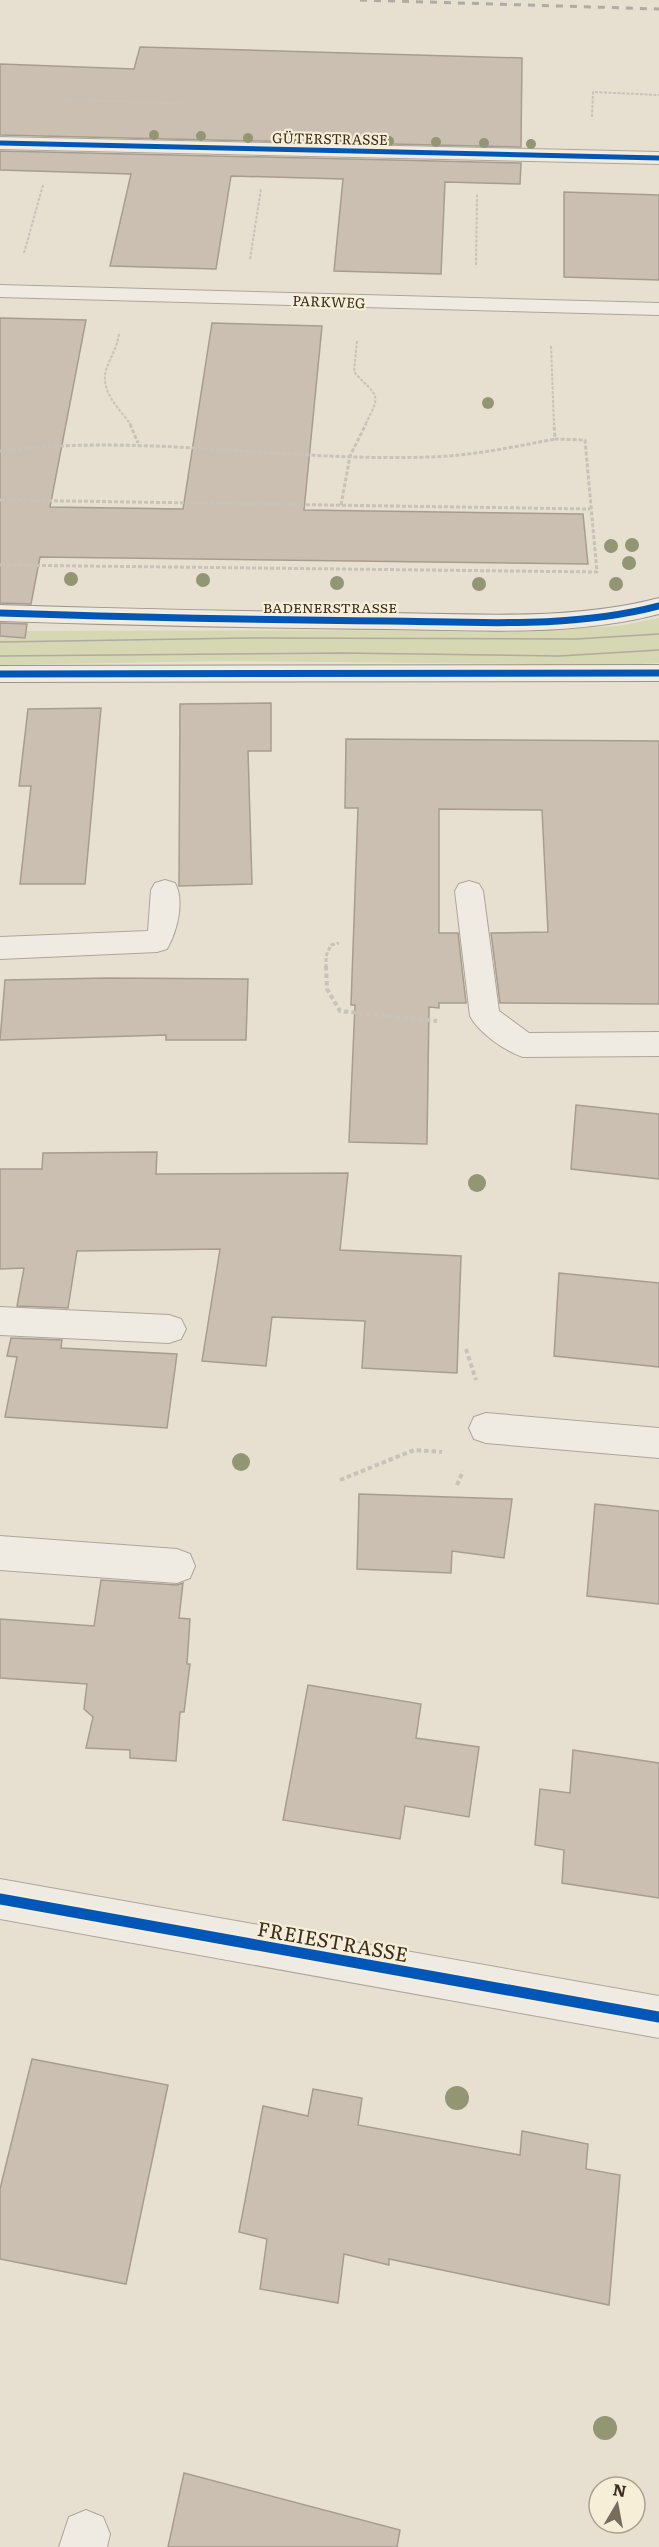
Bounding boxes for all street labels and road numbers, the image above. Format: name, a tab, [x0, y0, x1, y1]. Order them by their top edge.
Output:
street label: GÜTERSTRASSE	[272, 127, 388, 149]
street label: PARKWEG	[292, 290, 366, 312]
street label: BADENERSTRASSE	[263, 597, 397, 617]
street label: FREIESTRASSE	[255, 1912, 411, 1968]

